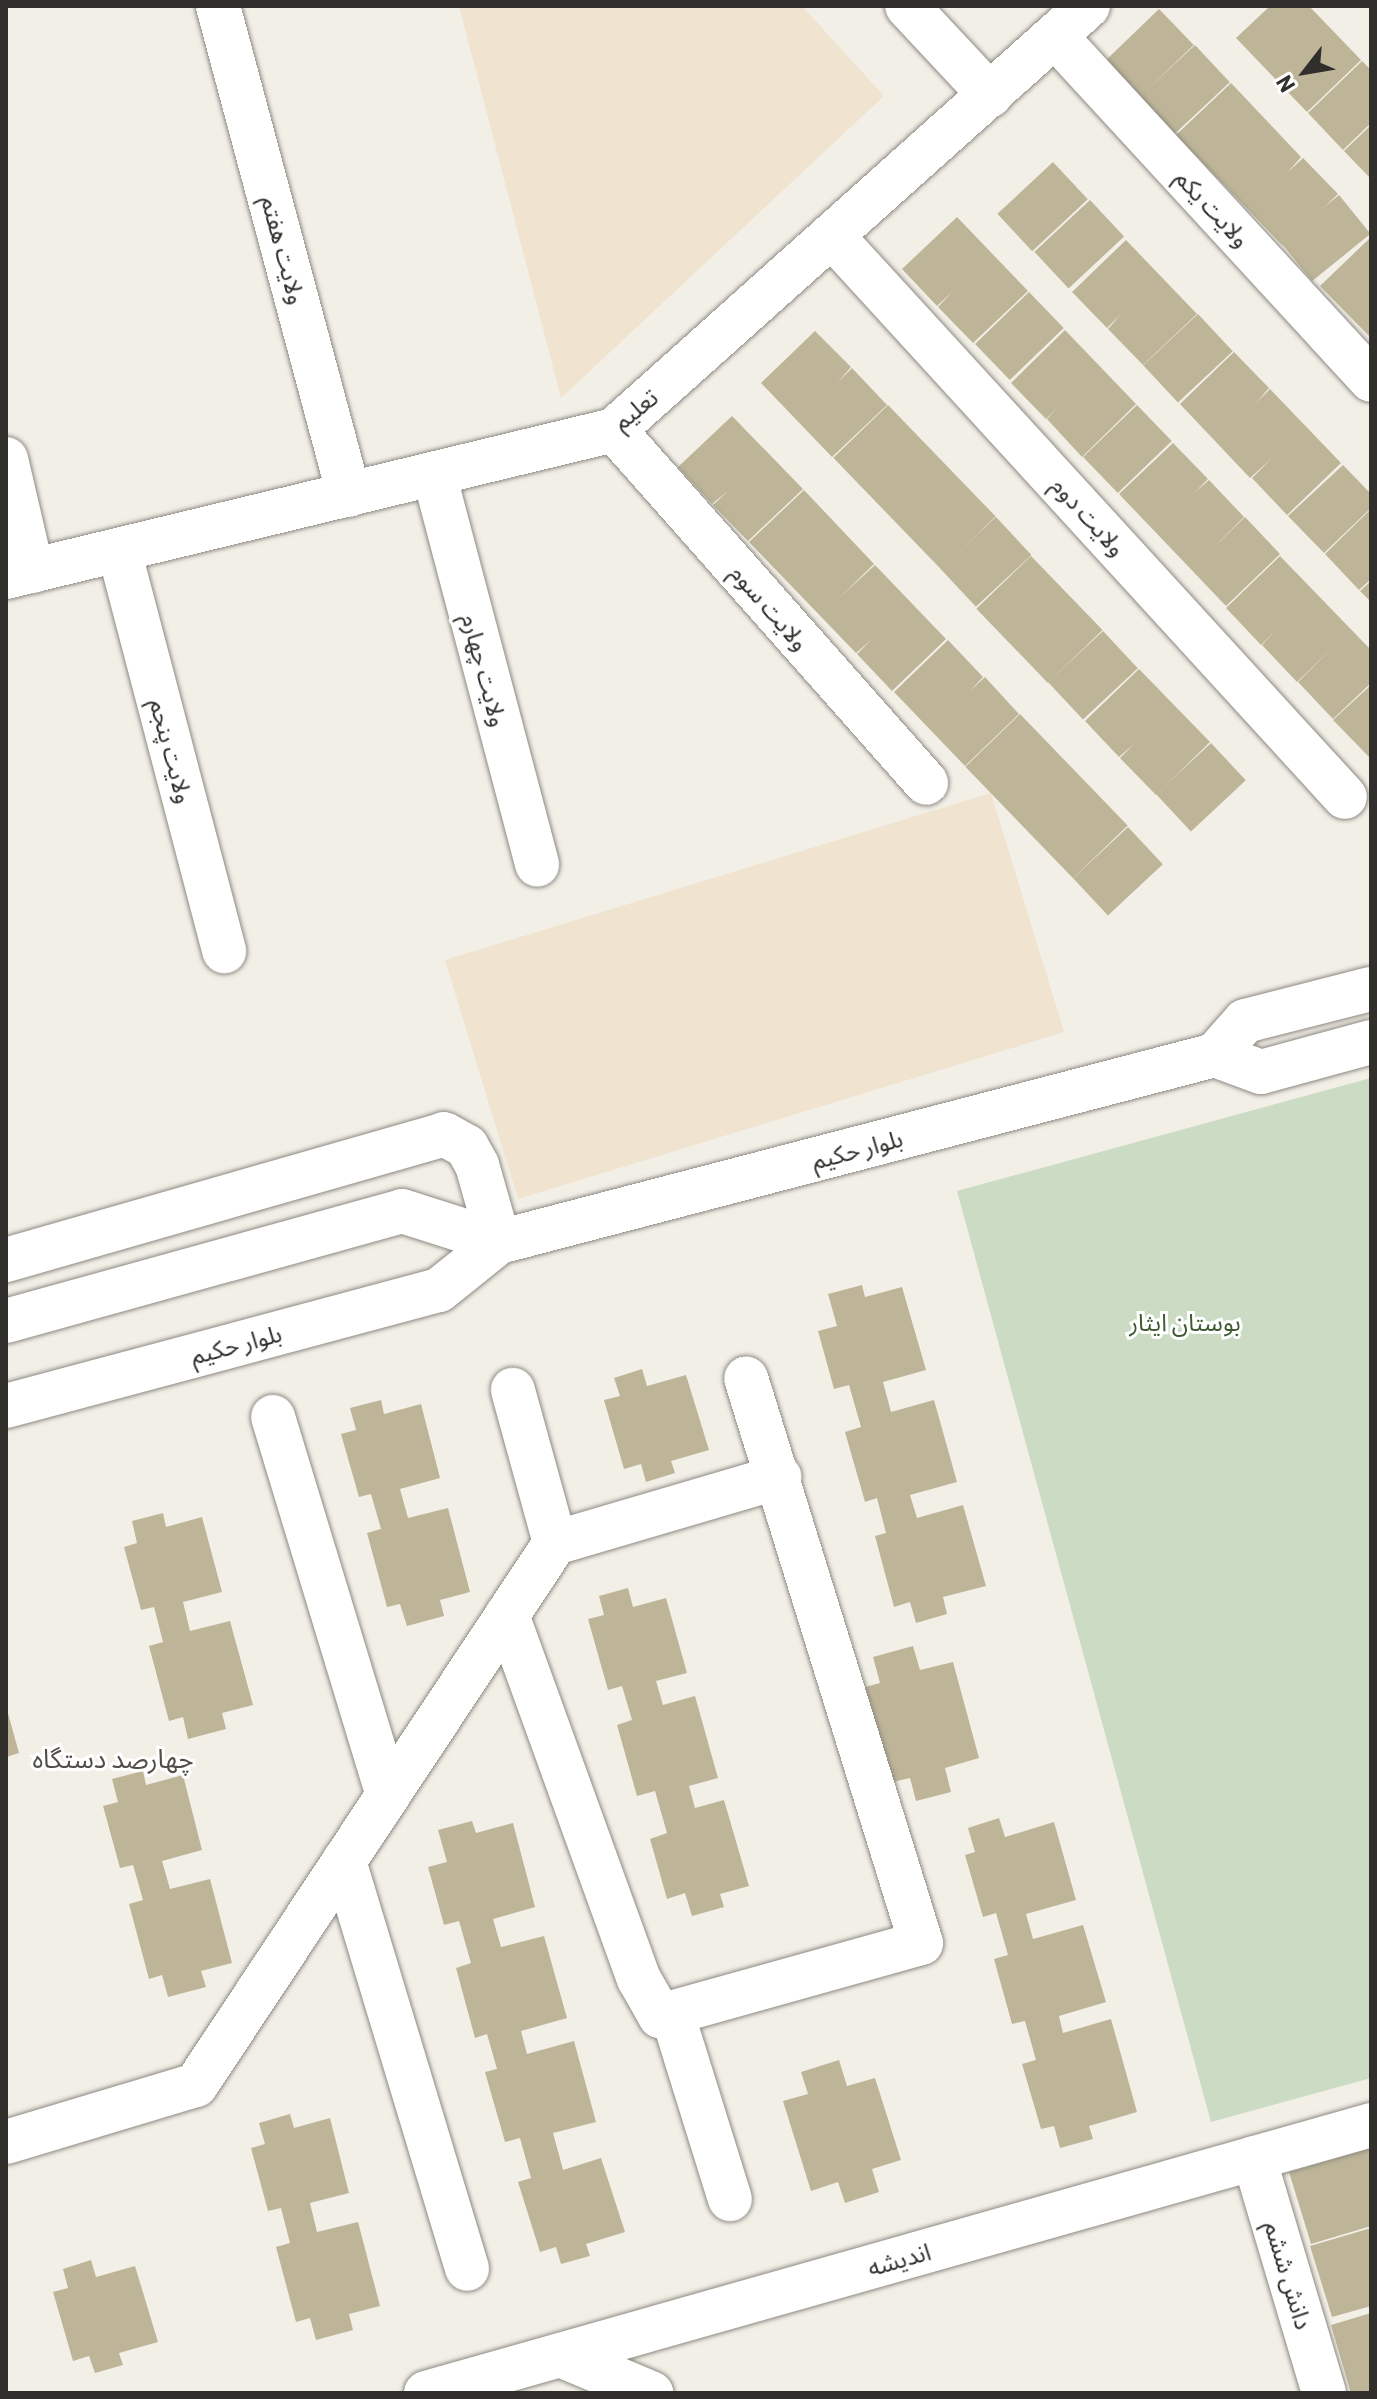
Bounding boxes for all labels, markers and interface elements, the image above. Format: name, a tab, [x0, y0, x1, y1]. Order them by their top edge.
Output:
north arrow	[1265, 32, 1345, 112]
text: N	[1270, 71, 1299, 97]
street label: ولایت یکم	[1170, 163, 1256, 253]
street label: ولایت هفتم	[256, 193, 312, 307]
street label: تعلیم	[607, 382, 663, 436]
street label: ولایت دوم	[1046, 470, 1132, 562]
street label: ولایت سوم	[725, 558, 815, 656]
street label: ولایت چهارم	[456, 610, 514, 730]
street label: ولایت پنجم	[144, 696, 200, 806]
street label: بلوار حکیم	[808, 1123, 906, 1175]
park label: بوستان ایثار	[1129, 1308, 1241, 1336]
street label: بلوار حکیم	[187, 1318, 285, 1370]
district label: چهارصد دستگاه	[32, 1742, 194, 1774]
street label: دانش ششم	[1259, 2217, 1319, 2333]
street label: اندیشه	[864, 2236, 934, 2282]

